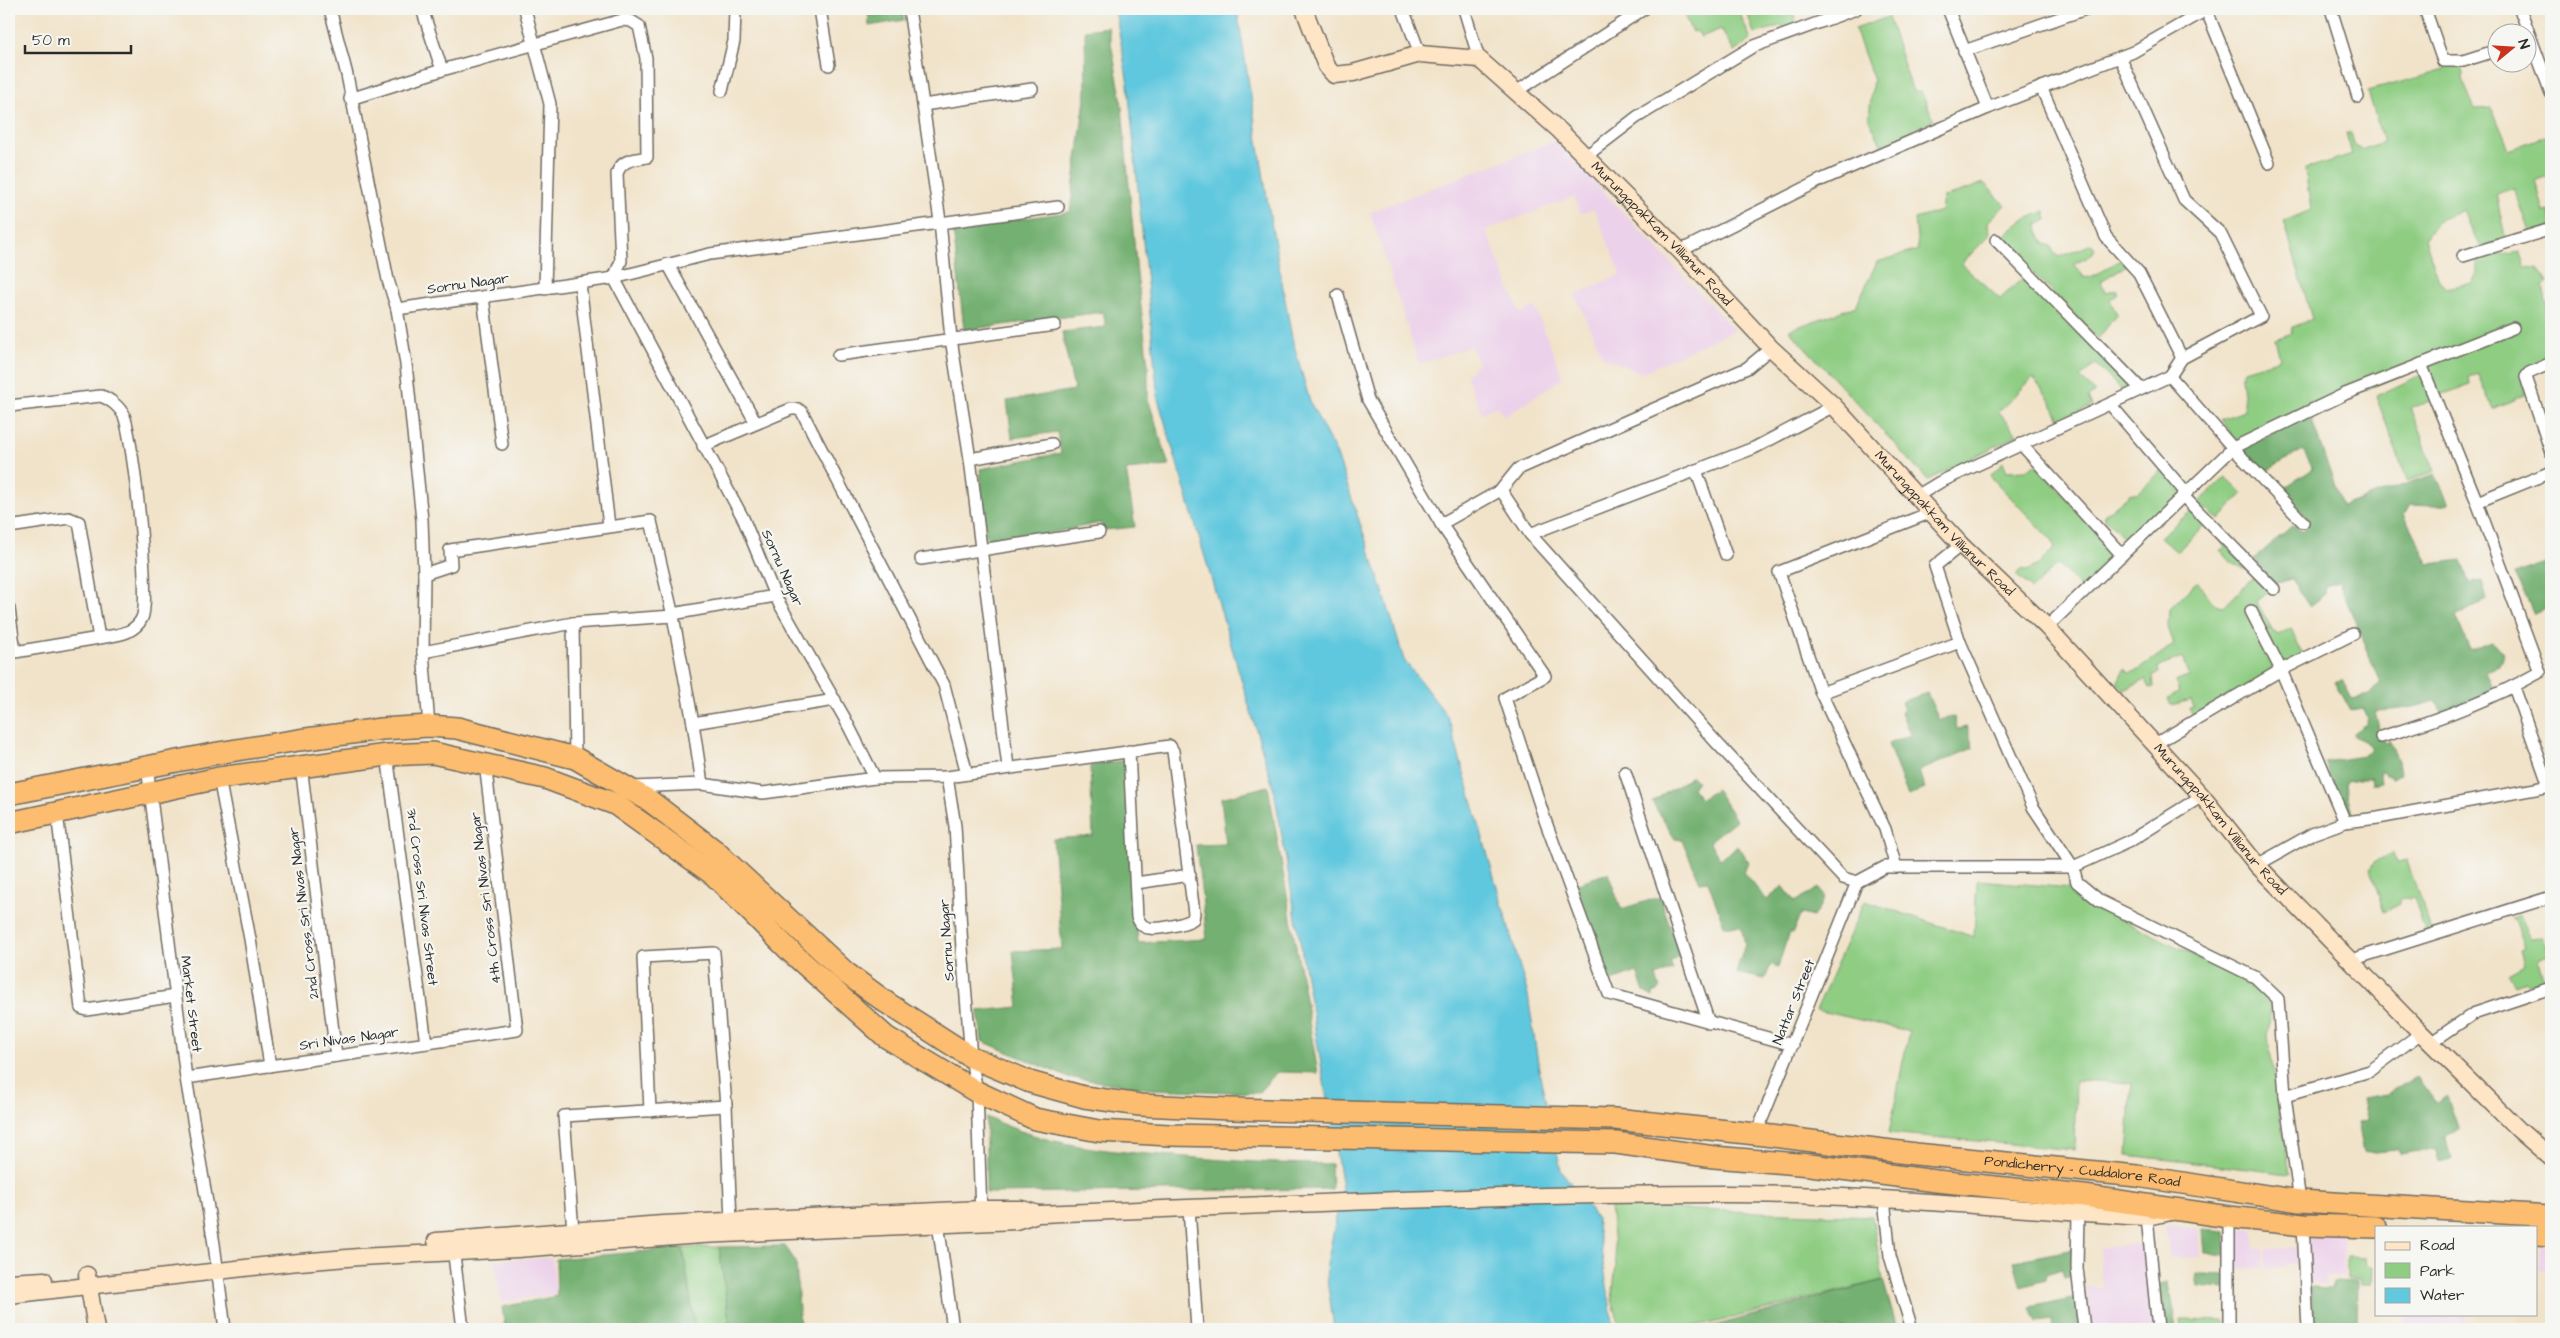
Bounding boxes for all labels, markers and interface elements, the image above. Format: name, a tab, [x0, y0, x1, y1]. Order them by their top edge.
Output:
scale bar	[25, 22, 131, 54]
north arrow	[2488, 22, 2538, 72]
text: 50 m	[32, 30, 70, 51]
text: N	[2513, 37, 2534, 52]
street label: Murungapakkam Villianur Road	[1586, 157, 1737, 311]
street label: Sornu Nagar	[426, 268, 510, 300]
street label: Murungapakkam Villianur Road	[1870, 446, 2019, 601]
street label: Sornu Nagar	[756, 526, 808, 610]
street label: Murungapakkam Villianur Road	[2149, 739, 2291, 900]
street label: 3rd Cross Sri Nivas Street	[401, 807, 443, 987]
street label: 4th Cross Sri Nivas Nagar	[465, 811, 506, 985]
street label: 2nd Cross Sri Nivas Nagar	[283, 826, 324, 1000]
street label: Sornu Nagar	[934, 898, 960, 982]
street label: Market Street	[175, 955, 207, 1054]
street label: Nattar Street	[1768, 956, 1820, 1048]
street label: Sri Nivas Nagar	[298, 1022, 400, 1056]
street label: Pondicherry - Cuddalore Road	[1983, 1151, 2182, 1192]
legend	[2375, 1226, 2538, 1316]
text: Road	[2420, 1235, 2455, 1256]
text: Park	[2420, 1261, 2455, 1282]
text: Water	[2420, 1285, 2464, 1306]

